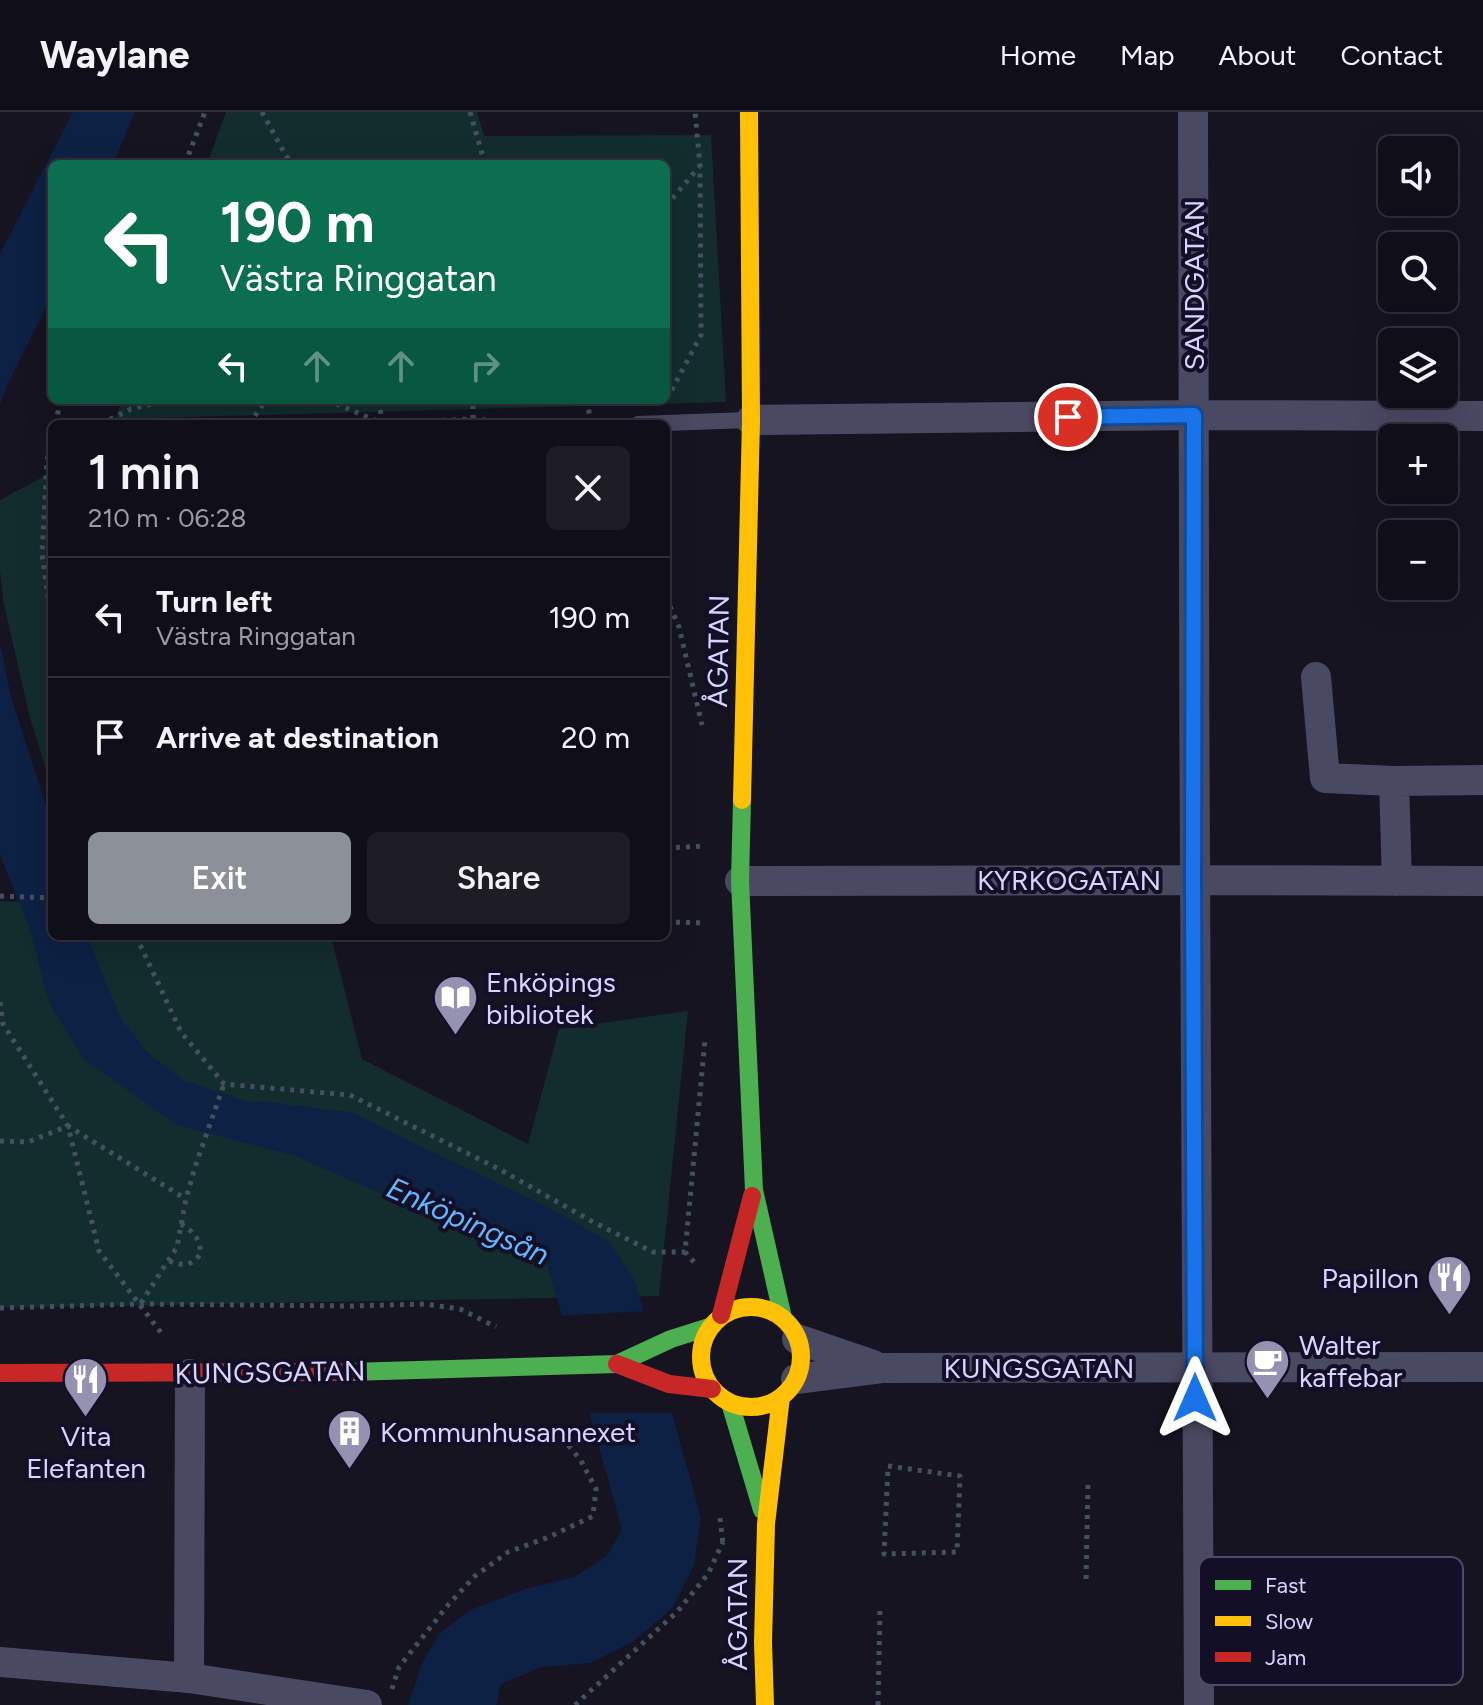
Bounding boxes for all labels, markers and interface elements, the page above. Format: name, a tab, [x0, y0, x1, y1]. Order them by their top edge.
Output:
text: Waylane	[40, 32, 190, 78]
text: Home	[1000, 38, 1076, 72]
text: Map	[1120, 38, 1175, 72]
text: About	[1219, 38, 1296, 72]
text: Contact	[1340, 38, 1443, 72]
map controls	[1378, 136, 1458, 600]
button: sound	[1378, 136, 1458, 216]
text: 190 m	[220, 189, 375, 256]
icon: left	[88, 192, 192, 296]
street label: SANDGATAN	[1177, 200, 1211, 370]
button: search	[1378, 232, 1458, 312]
text: Västra Ringgatan	[220, 257, 497, 300]
button: layers	[1378, 328, 1458, 408]
icon: left	[211, 344, 255, 388]
icon: ahead	[295, 344, 339, 388]
icon: ahead	[379, 344, 423, 388]
icon: right	[463, 344, 507, 388]
pin	[1034, 383, 1102, 451]
icon: arrive	[1046, 395, 1090, 439]
button: +	[1378, 424, 1458, 504]
text: 1 min	[88, 443, 200, 501]
button: close	[546, 446, 630, 530]
text: 210 m · 06:28	[88, 502, 246, 534]
button: −	[1378, 520, 1458, 600]
text: Turn left	[156, 583, 273, 620]
street label: ÅGATAN	[700, 594, 736, 708]
icon: left	[88, 595, 132, 639]
text: 190 m	[548, 599, 630, 636]
text: Västra Ringgatan	[156, 620, 356, 652]
icon: arrive	[88, 715, 132, 759]
text: Arrive at destination	[156, 719, 439, 756]
text: 20 m	[561, 719, 630, 756]
button: Exit	[88, 832, 351, 924]
button: Share	[367, 832, 630, 924]
street label: KYRKOGATAN	[977, 863, 1161, 897]
place label: Enköpings bibliotek	[486, 965, 616, 1031]
library icon: Enköpings bibliotek	[431, 974, 479, 1037]
water label: Enköpingsån	[381, 1169, 555, 1273]
restaurant icon: Papillon	[1426, 1254, 1474, 1317]
place label: Papillon	[1322, 1261, 1419, 1295]
place label: Walter kaffebar	[1299, 1328, 1403, 1394]
cafe icon: Walter kaffebar	[1244, 1337, 1292, 1400]
street label: KUNGSGATAN	[944, 1351, 1134, 1385]
street label: KUNGSGATAN	[174, 1353, 366, 1391]
restaurant icon: Vita Elefanten	[62, 1355, 110, 1418]
position arrow	[1153, 1356, 1237, 1440]
building icon: Kommunhusannexet	[325, 1408, 373, 1471]
place label: Kommunhusannexet	[380, 1415, 636, 1449]
place label: Vita Elefanten	[26, 1419, 146, 1485]
legend	[1199, 1557, 1463, 1685]
street label: ÅGATAN	[720, 1558, 754, 1670]
text: Fast	[1265, 1572, 1307, 1599]
text: Slow	[1265, 1608, 1314, 1635]
text: Jam	[1265, 1644, 1306, 1671]

